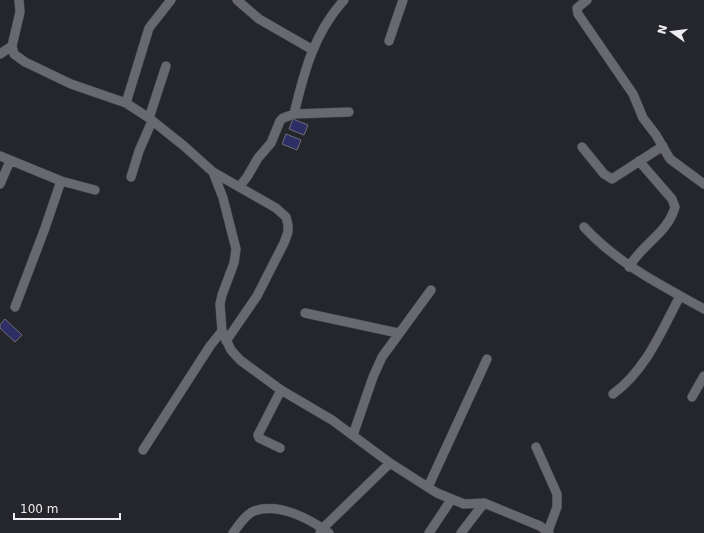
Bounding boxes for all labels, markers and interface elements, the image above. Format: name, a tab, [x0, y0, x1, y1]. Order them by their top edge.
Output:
north arrow	[652, 12, 692, 52]
text: N	[655, 24, 670, 36]
scale bar	[14, 495, 120, 521]
text: 100 m	[20, 502, 58, 516]

